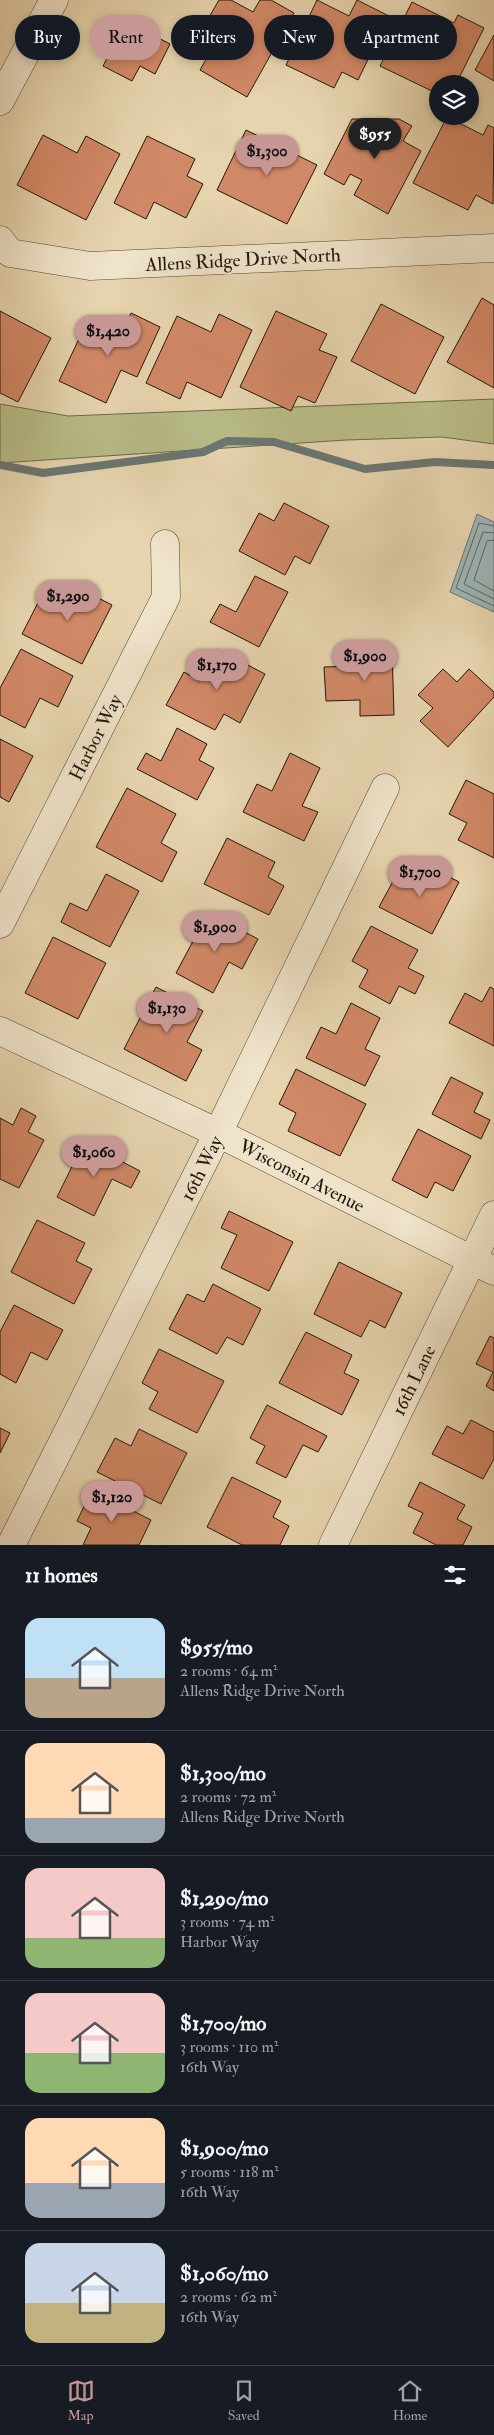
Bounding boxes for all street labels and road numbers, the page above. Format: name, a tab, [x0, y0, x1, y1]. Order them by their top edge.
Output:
street label: Allens Ridge Drive North	[144, 243, 341, 277]
street label: Harbor Way	[64, 690, 128, 785]
street label: 16th Way	[175, 1131, 229, 1205]
street label: Wisconsin Avenue	[234, 1133, 368, 1218]
street label: 16th Lane	[387, 1341, 441, 1420]

